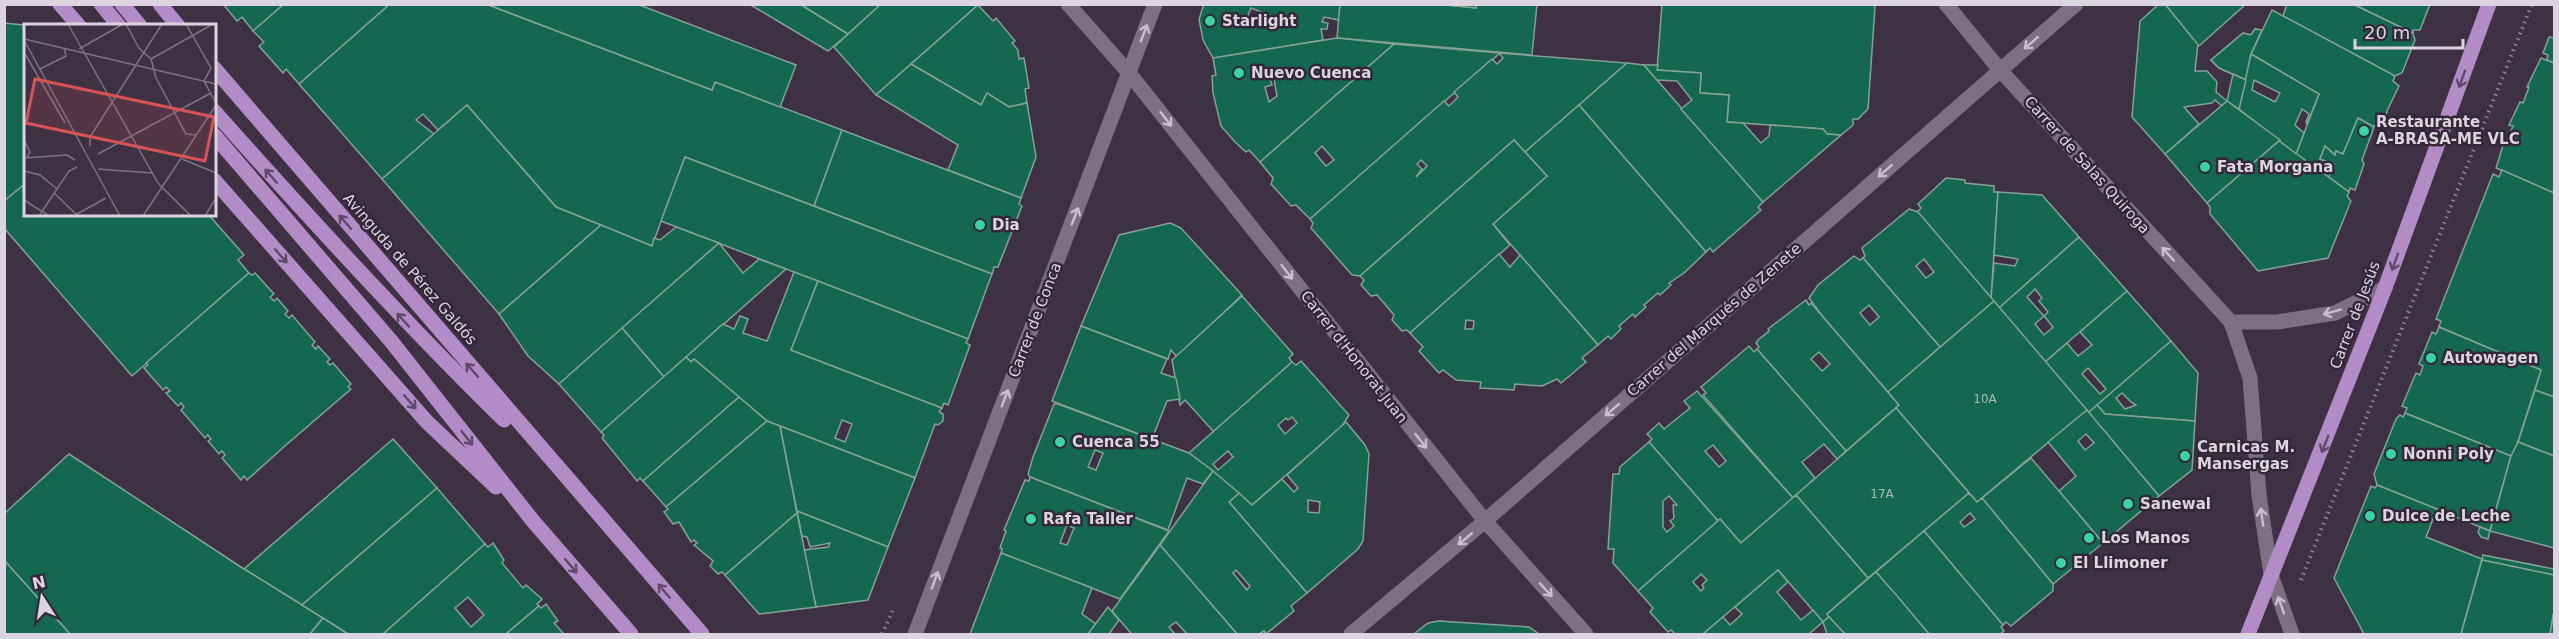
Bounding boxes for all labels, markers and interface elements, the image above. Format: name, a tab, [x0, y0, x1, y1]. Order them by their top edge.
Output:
place label: Starlight	[1222, 12, 1296, 30]
scale bar	[2355, 12, 2463, 50]
marker: Starlight	[1203, 14, 1217, 28]
text: 20 m	[2364, 22, 2410, 43]
inset map	[24, 24, 216, 216]
one-way arrow	[1140, 25, 1151, 43]
one-way arrow	[2024, 36, 2039, 50]
place label: Nuevo Cuenca	[1251, 64, 1371, 82]
marker: Nuevo Cuenca	[1232, 66, 1246, 80]
one-way arrow	[2455, 69, 2466, 88]
street label: Carrer de Salas Quiroga	[2020, 92, 2154, 238]
one-way arrow	[1159, 111, 1172, 127]
place label: Restaurante A-BRASA-ME VLC	[2376, 113, 2520, 148]
marker: Restaurante A-BRASA-ME VLC	[2357, 124, 2371, 138]
place label: Fata Morgana	[2217, 158, 2333, 176]
marker: Fata Morgana	[2198, 160, 2212, 174]
one-way arrow	[1877, 164, 1892, 178]
one-way arrow	[264, 169, 278, 184]
street label: Avinguda de Pérez Galdós	[339, 190, 481, 349]
one-way arrow	[1070, 207, 1081, 225]
one-way arrow	[339, 214, 353, 230]
place label: Dia	[992, 216, 1020, 234]
marker: Dia	[973, 218, 987, 232]
street label: Carrer del Marqués de Zenete	[1623, 239, 1805, 401]
one-way arrow	[2161, 246, 2175, 261]
one-way arrow	[274, 248, 288, 263]
one-way arrow	[2388, 252, 2399, 271]
street label: Carrer de Jesús	[2326, 258, 2384, 371]
street label: Carrer de Conca	[1005, 260, 1065, 380]
one-way arrow	[1280, 264, 1293, 280]
street label: Carrer d'Honorat Juan	[1297, 287, 1411, 427]
one-way arrow	[2323, 307, 2342, 318]
one-way arrow	[396, 312, 410, 327]
place label: Autowagen	[2443, 349, 2538, 367]
marker: Autowagen	[2424, 351, 2438, 365]
one-way arrow	[465, 363, 479, 378]
one-way arrow	[1000, 389, 1011, 407]
house number: 10A	[1973, 392, 1998, 406]
one-way arrow	[403, 394, 416, 410]
one-way arrow	[1604, 403, 1619, 417]
one-way arrow	[461, 429, 474, 445]
place label: Cuenca 55	[1072, 433, 1160, 451]
one-way arrow	[1415, 433, 1428, 449]
marker: Cuenca 55	[1053, 435, 1067, 449]
one-way arrow	[2319, 435, 2330, 453]
place label: Carnicas M. Mansergas	[2197, 438, 2295, 473]
place label: Nonni Poly	[2403, 445, 2494, 463]
marker: Nonni Poly	[2384, 447, 2398, 461]
marker: Carnicas M. Mansergas	[2178, 449, 2192, 463]
house number: 17A	[1870, 487, 1895, 501]
place label: Sanewal	[2140, 495, 2211, 513]
marker: Sanewal	[2121, 497, 2135, 511]
place label: Dulce de Leche	[2382, 507, 2510, 525]
one-way arrow	[2257, 508, 2268, 527]
marker: Dulce de Leche	[2363, 509, 2377, 523]
place label: Rafa Taller	[1043, 510, 1133, 528]
marker: Rafa Taller	[1024, 512, 1038, 526]
place label: Los Manos	[2101, 529, 2190, 547]
marker: Los Manos	[2082, 531, 2096, 545]
one-way arrow	[1457, 532, 1473, 545]
place label: El Llimoner	[2073, 554, 2168, 572]
marker: El Llimoner	[2054, 556, 2068, 570]
one-way arrow	[564, 558, 578, 573]
north arrow	[12, 567, 72, 627]
one-way arrow	[931, 571, 942, 590]
text: N	[30, 572, 48, 594]
one-way arrow	[1539, 582, 1553, 597]
one-way arrow	[657, 583, 671, 599]
one-way arrow	[2275, 596, 2286, 615]

